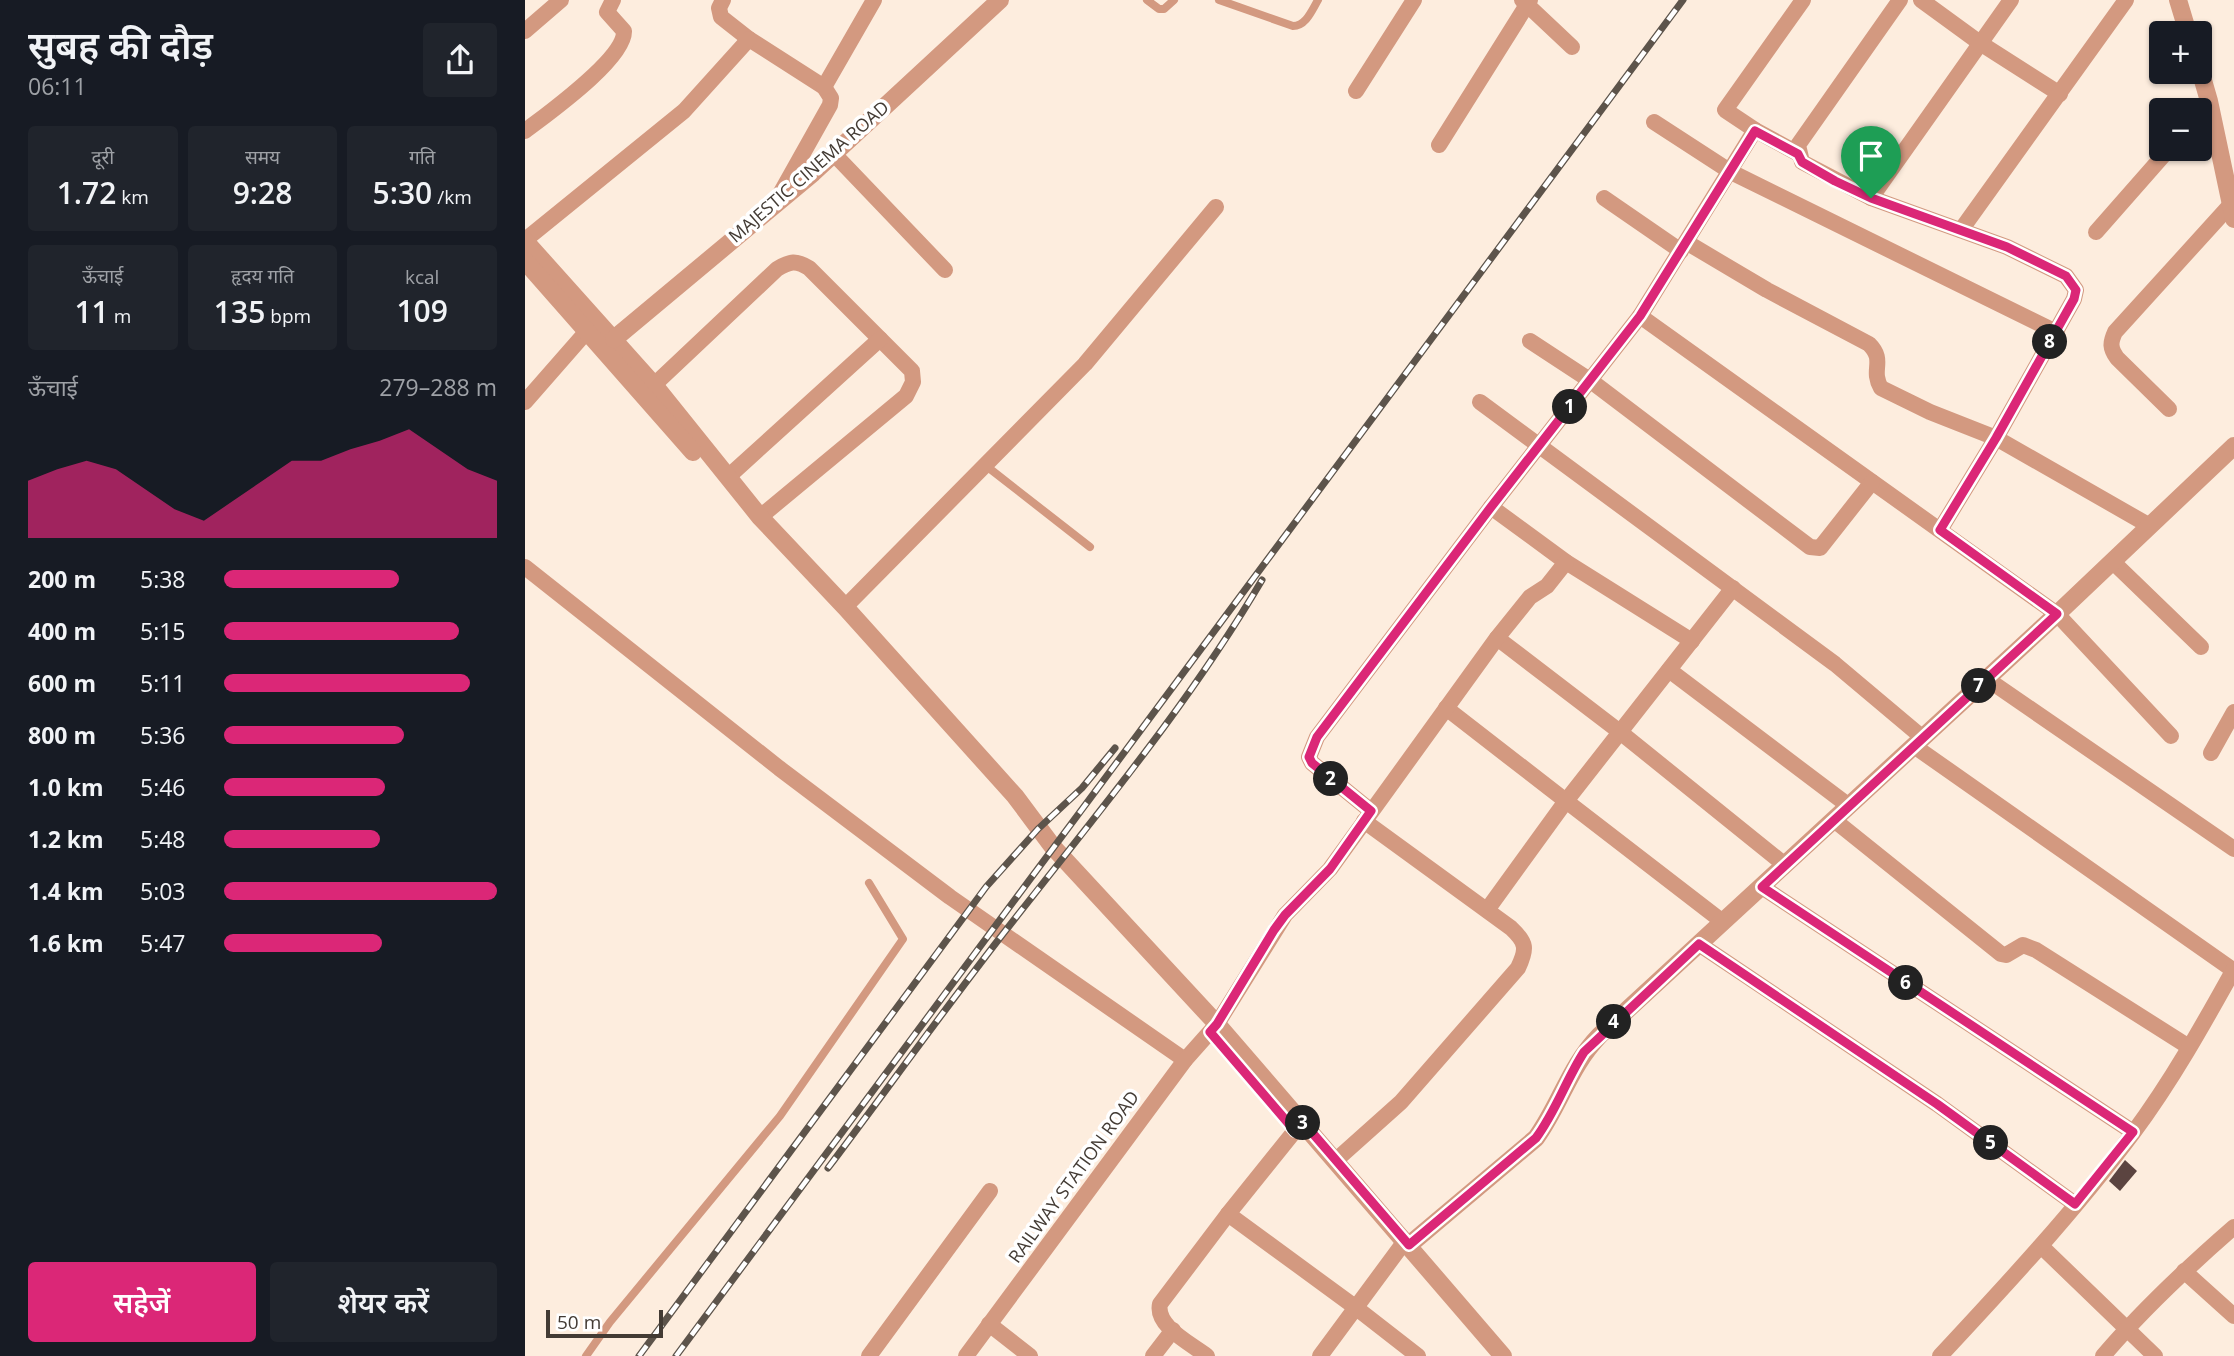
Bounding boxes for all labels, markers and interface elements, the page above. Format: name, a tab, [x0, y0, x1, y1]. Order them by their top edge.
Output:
text: सुबह की दौड़	[28, 18, 213, 70]
map controls	[2149, 21, 2212, 161]
button: +	[2149, 21, 2212, 84]
button: share	[423, 23, 497, 97]
text: 06:11	[28, 70, 87, 102]
street label: MAJESTIC CINEMA ROAD	[723, 95, 894, 248]
button: −	[2149, 98, 2212, 161]
pin	[1841, 126, 1901, 198]
icon: arrive	[1852, 137, 1890, 175]
text: दूरी	[91, 144, 114, 170]
text: समय	[245, 144, 280, 170]
text: गति	[409, 144, 435, 170]
text: 1.72	[57, 172, 116, 213]
text: 9:28	[233, 172, 292, 213]
text: 5:30	[373, 172, 432, 213]
text: km	[116, 184, 149, 210]
text: /km	[432, 184, 472, 210]
text: ऊँचाई	[82, 263, 123, 289]
text: हृदय गति	[231, 263, 294, 289]
text: kcal	[405, 264, 439, 290]
text: 109	[396, 290, 448, 331]
text: 11	[74, 291, 109, 332]
text: 135	[214, 291, 265, 332]
text: m	[109, 303, 131, 329]
text: bpm	[265, 303, 311, 329]
pin: 8	[2033, 324, 2067, 360]
text: 8	[2044, 328, 2055, 354]
text: ऊँचाई	[28, 371, 78, 403]
text: 279–288 m	[379, 371, 497, 403]
pin: 1	[1553, 390, 1587, 424]
text: 1	[1564, 393, 1575, 419]
text: 200 m	[28, 563, 96, 595]
text: 5:38	[140, 563, 186, 595]
text: 400 m	[28, 615, 96, 647]
text: 5:15	[140, 615, 186, 647]
text: 600 m	[28, 667, 96, 699]
text: 5:11	[140, 667, 186, 699]
pin: 7	[1961, 668, 1997, 704]
text: 7	[1973, 672, 1984, 698]
text: 800 m	[28, 719, 96, 751]
text: 5:36	[140, 719, 186, 751]
pin: 2	[1313, 762, 1349, 796]
text: 2	[1325, 765, 1336, 791]
text: 1.0 km	[28, 771, 104, 803]
text: 5:46	[140, 771, 186, 803]
text: 1.2 km	[28, 823, 104, 855]
text: 5:48	[140, 823, 186, 855]
text: 1.4 km	[28, 875, 104, 907]
text: 5:03	[140, 875, 186, 907]
text: 1.6 km	[28, 927, 104, 959]
text: 5:47	[140, 927, 186, 959]
pin: 6	[1889, 965, 1923, 1000]
text: 6	[1900, 969, 1911, 995]
pin: 4	[1597, 1004, 1631, 1040]
text: 4	[1608, 1008, 1619, 1034]
street label: RAILWAY STATION ROAD	[1002, 1085, 1144, 1267]
pin: 3	[1285, 1106, 1321, 1140]
text: 3	[1297, 1109, 1308, 1135]
pin: 5	[1973, 1126, 2009, 1160]
text: 5	[1985, 1129, 1996, 1155]
button: सहेजें	[28, 1262, 256, 1342]
button: शेयर करें	[270, 1262, 497, 1342]
scale bar	[546, 1307, 663, 1339]
text: 50 m	[557, 1309, 601, 1335]

